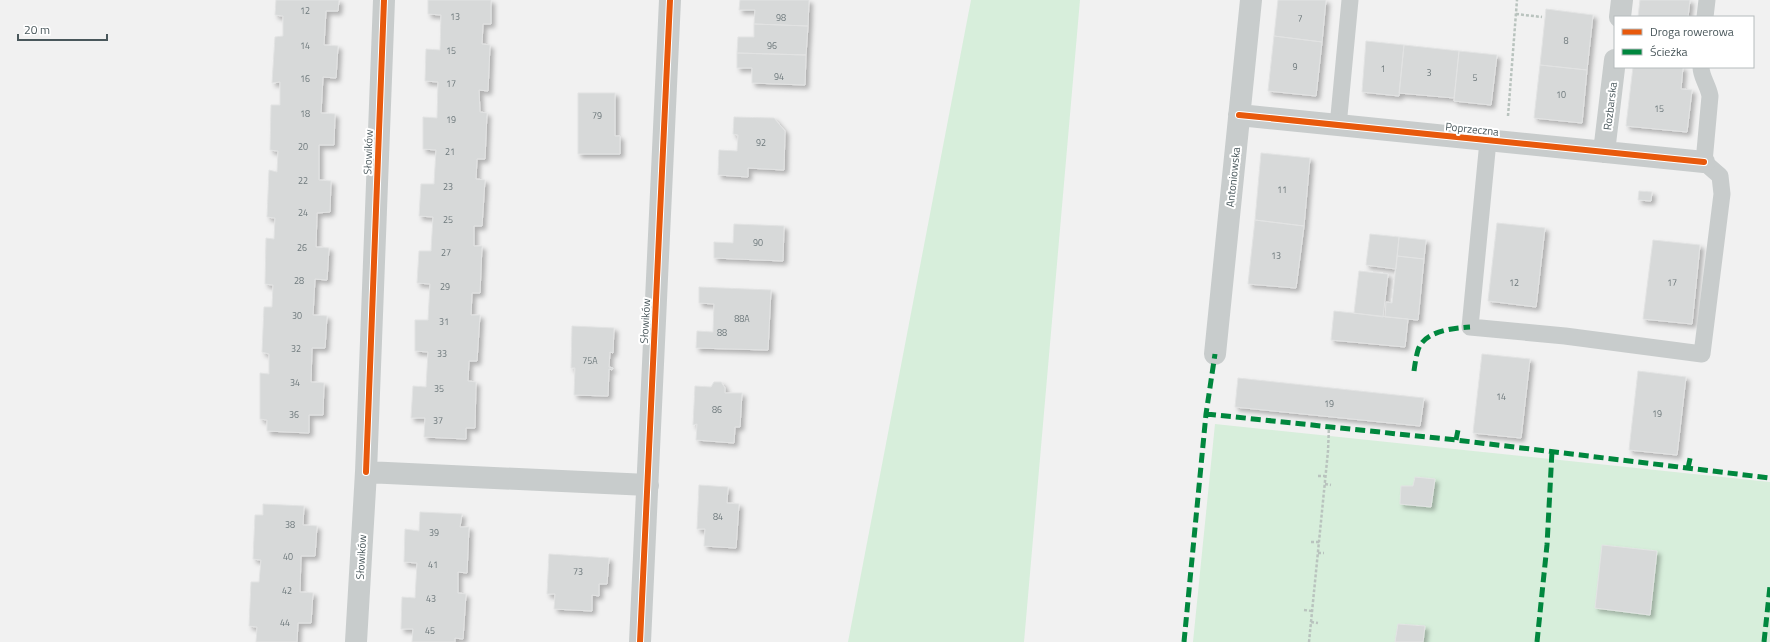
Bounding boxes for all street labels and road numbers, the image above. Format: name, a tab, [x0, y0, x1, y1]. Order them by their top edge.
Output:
street label: Rozbarska	[1599, 81, 1621, 131]
street label: Poprzeczna	[1444, 118, 1500, 140]
street label: Słowików	[359, 129, 377, 175]
street label: Antoniowska	[1222, 146, 1244, 208]
street label: Słowików	[636, 297, 654, 344]
street label: Słowików	[352, 533, 370, 580]

